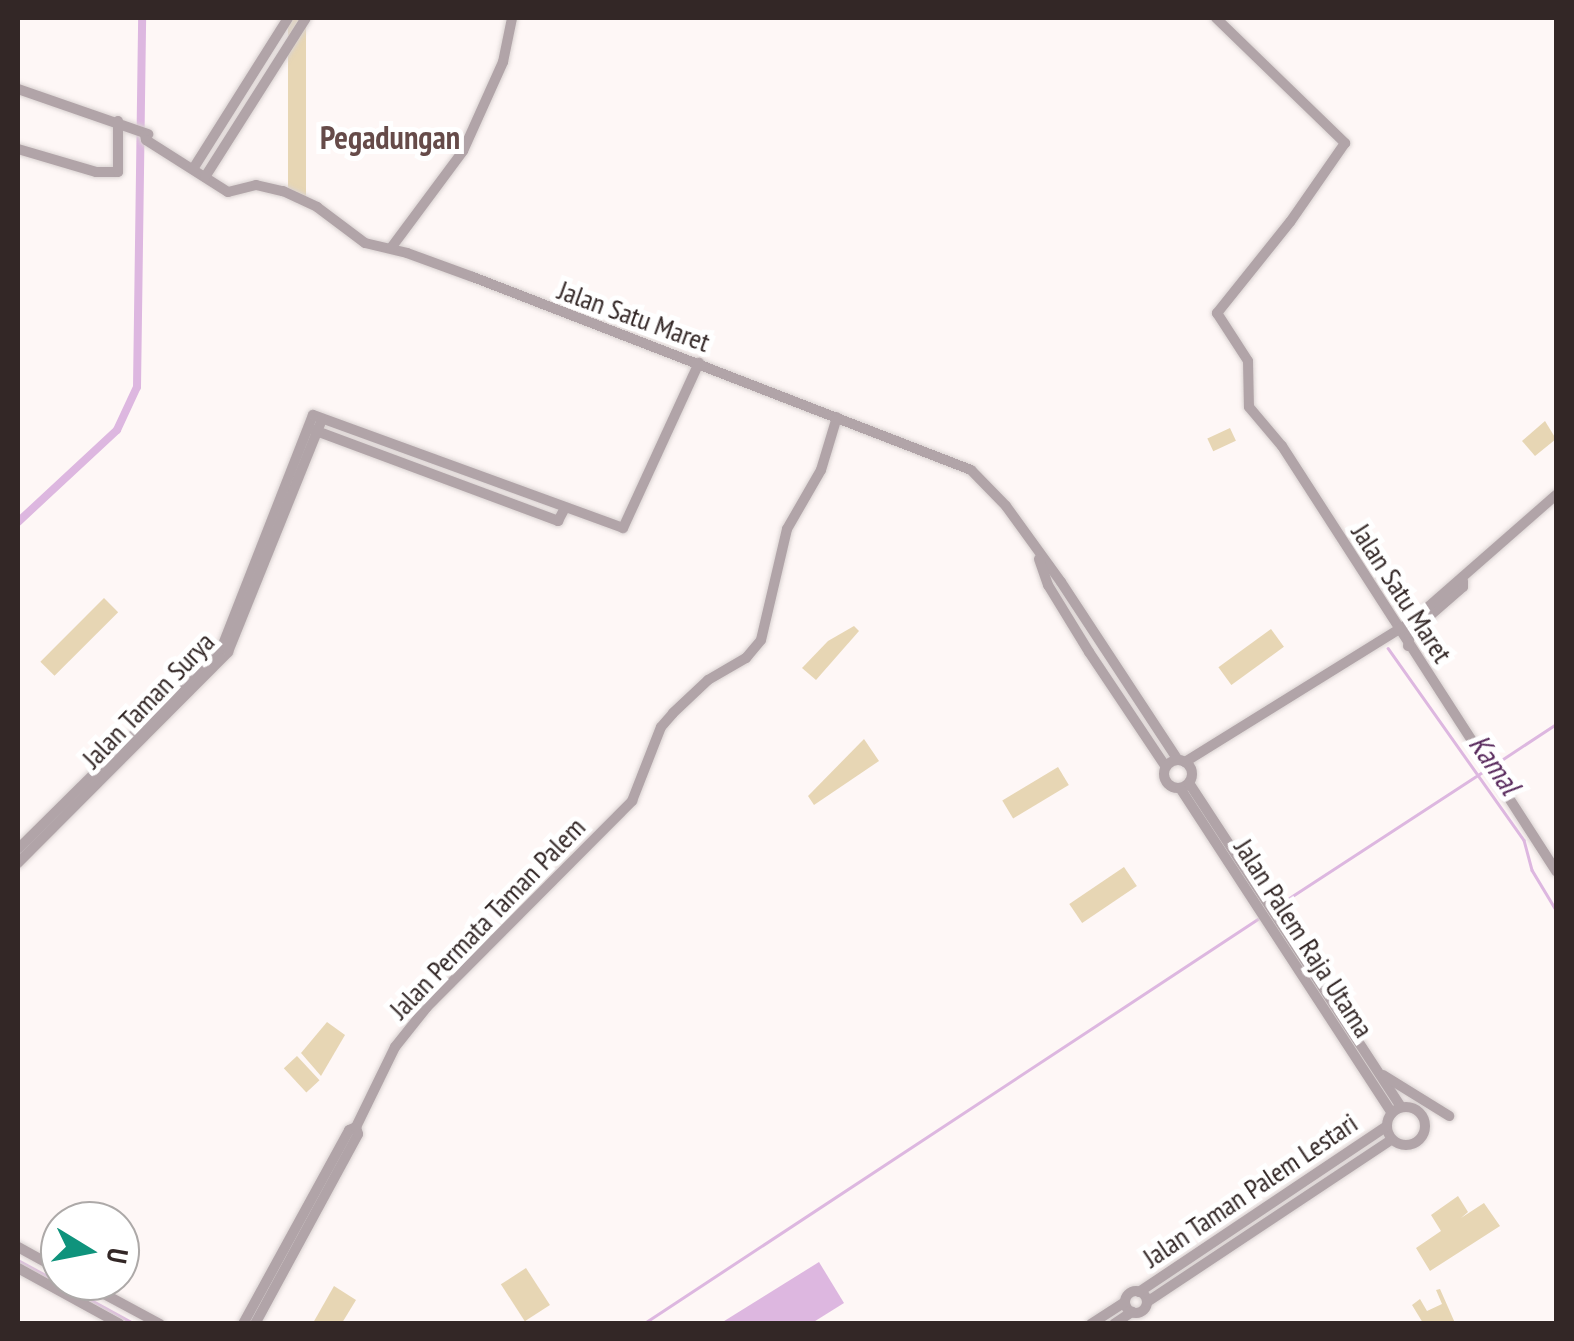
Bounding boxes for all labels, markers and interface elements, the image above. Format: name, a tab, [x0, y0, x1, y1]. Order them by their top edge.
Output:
district label: Pegadungan	[320, 118, 460, 156]
street label: Jalan Satu Maret	[554, 273, 714, 359]
street label: Jalan Satu Maret	[1345, 517, 1459, 669]
street label: Jalan Taman Surya	[75, 625, 221, 775]
water label: Kamal	[1462, 727, 1528, 801]
street label: Jalan Permata Taman Palem	[382, 810, 592, 1026]
street label: Jalan Palem Raja Utama	[1227, 832, 1381, 1044]
street label: Jalan Taman Palem Lestari	[1136, 1106, 1364, 1274]
north arrow	[40, 1201, 140, 1301]
text: U	[99, 1246, 138, 1266]

